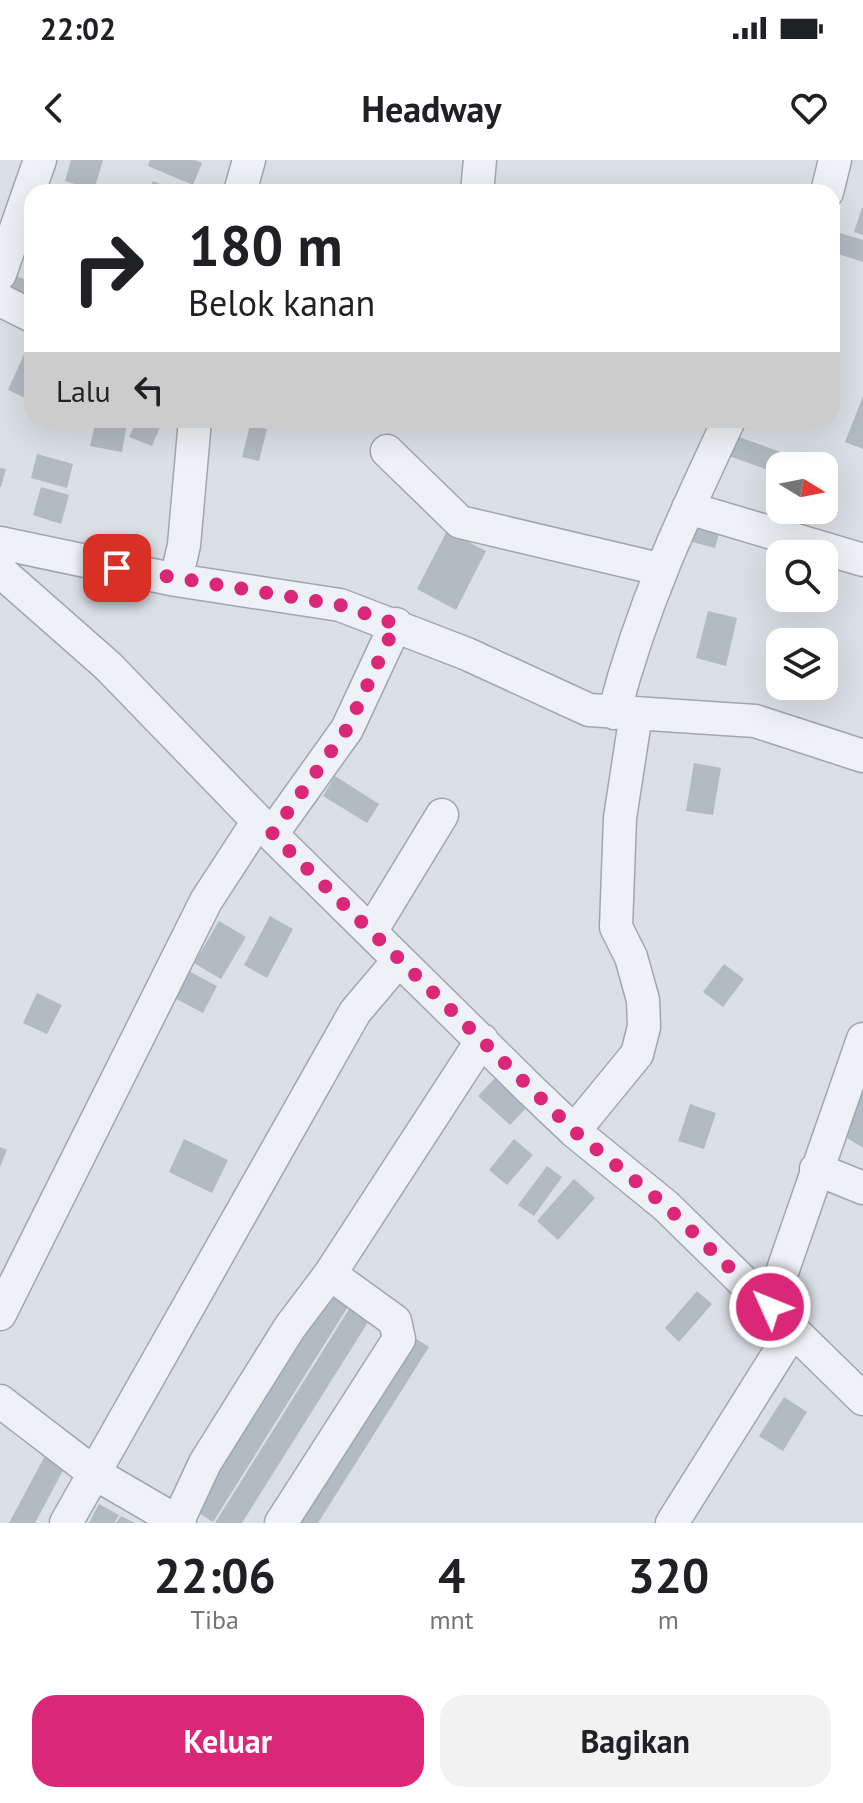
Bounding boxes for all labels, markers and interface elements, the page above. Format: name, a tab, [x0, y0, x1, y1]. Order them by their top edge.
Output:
text: 22:02	[40, 9, 116, 48]
text: Headway	[361, 85, 502, 132]
icon: back	[32, 86, 76, 130]
icon: heart	[787, 86, 831, 130]
text: 180 m	[188, 209, 343, 281]
icon: right	[56, 216, 160, 320]
text: Belok kanan	[188, 279, 375, 326]
icon: left	[127, 368, 171, 412]
text: Lalu	[56, 371, 111, 410]
north arrow	[766, 452, 838, 524]
map controls	[766, 452, 838, 700]
pin	[83, 534, 151, 602]
button: search	[766, 540, 838, 612]
icon: arrive	[95, 546, 139, 590]
button: layers	[766, 628, 838, 700]
position arrow	[728, 1265, 812, 1349]
text: 22:06	[154, 1544, 276, 1606]
text: 4	[438, 1544, 465, 1606]
text: 320	[627, 1544, 709, 1606]
text: Tiba	[191, 1603, 239, 1636]
text: mnt	[429, 1603, 474, 1636]
text: m	[658, 1603, 679, 1636]
button: Keluar	[32, 1695, 424, 1787]
button: Bagikan	[440, 1695, 831, 1787]

